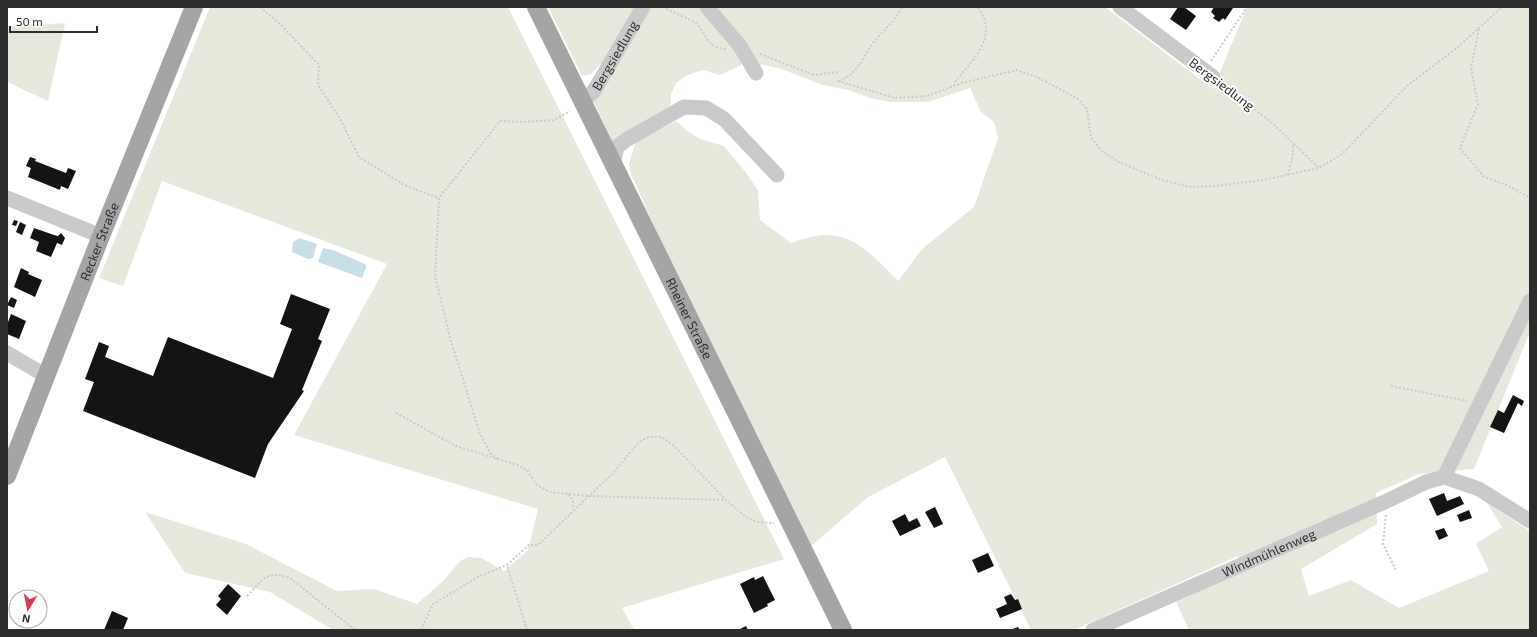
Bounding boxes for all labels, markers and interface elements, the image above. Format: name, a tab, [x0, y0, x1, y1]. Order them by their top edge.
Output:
scale bar	[10, 8, 97, 34]
text: 50 m	[16, 14, 43, 28]
street label: Bergsiedlung	[588, 18, 641, 93]
street label: Bergsiedlung	[1186, 54, 1258, 114]
street label: Recker Straße	[76, 200, 122, 283]
street label: Rheiner Straße	[663, 275, 716, 362]
street label: Windmühlenweg	[1220, 525, 1318, 580]
north arrow	[8, 589, 48, 629]
text: N	[21, 612, 31, 626]

